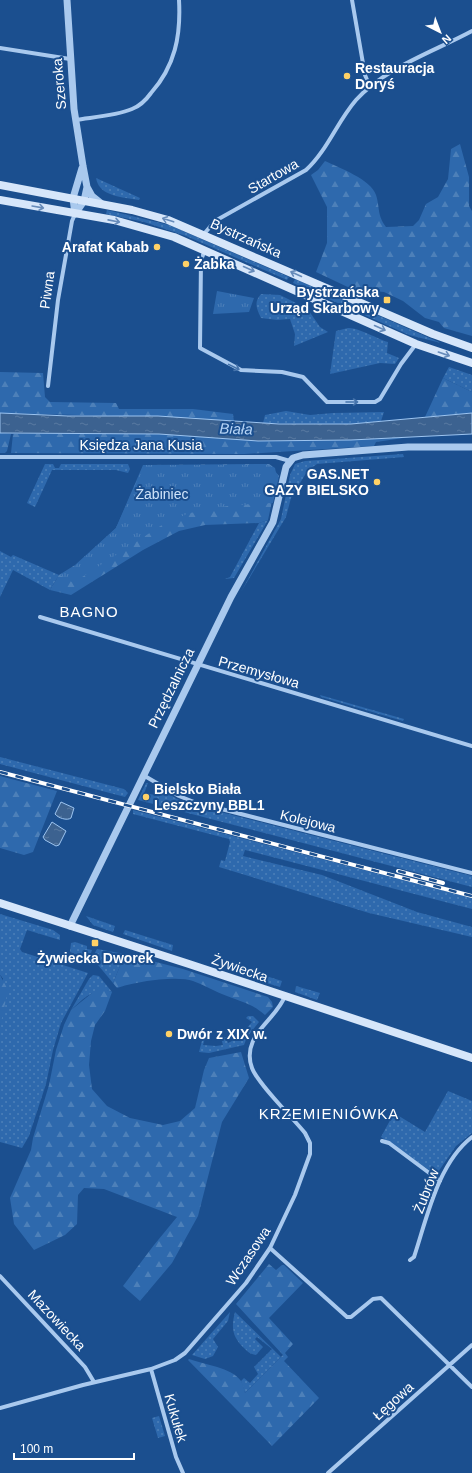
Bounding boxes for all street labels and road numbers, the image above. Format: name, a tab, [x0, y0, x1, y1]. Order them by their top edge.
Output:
street label: Szeroka	[49, 58, 69, 110]
street label: Startowa	[245, 155, 301, 197]
street label: Bystrzańska	[208, 215, 284, 261]
street label: Piwna	[36, 270, 58, 310]
street label: Księdza Jana Kusia	[80, 437, 203, 453]
street label: Przędzalnicza	[145, 645, 197, 731]
street label: Przemysłowa	[217, 653, 301, 691]
street label: Kolejowa	[278, 806, 338, 836]
street label: Żywiecka	[210, 950, 271, 985]
street label: Żubrów	[409, 1165, 442, 1216]
street label: Wczasowa	[222, 1223, 274, 1289]
street label: Mazowiecka	[25, 1286, 89, 1354]
street label: Łęgowa	[369, 1379, 417, 1423]
street label: Kukułek	[161, 1392, 191, 1445]

